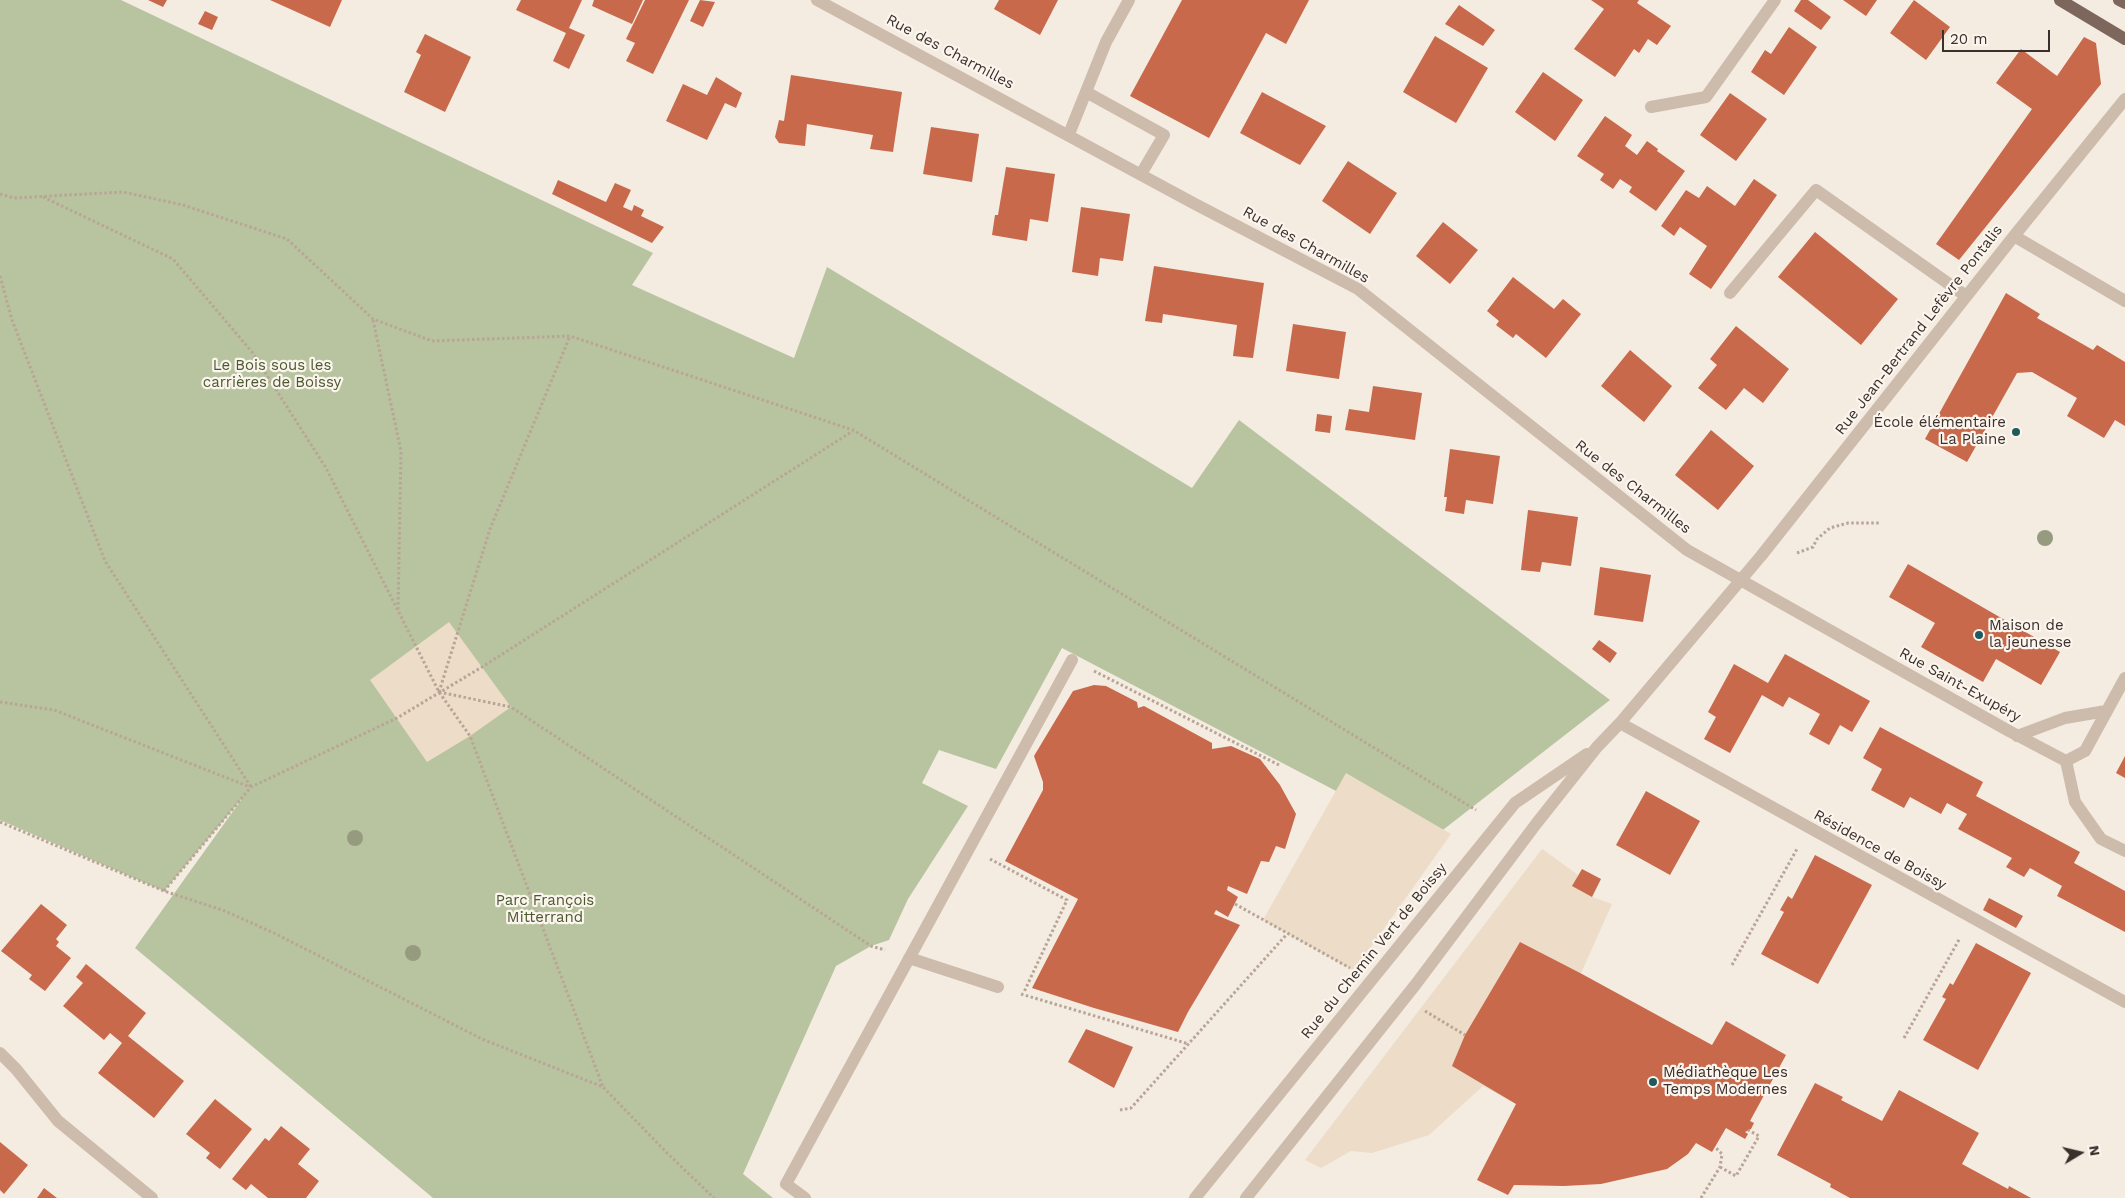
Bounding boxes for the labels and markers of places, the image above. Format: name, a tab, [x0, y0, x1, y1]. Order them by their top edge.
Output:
place label: École élémentaire La Plaine	[1874, 414, 2006, 449]
marker: École élémentaire La Plaine	[2010, 426, 2022, 438]
place label: Maison de la jeunesse	[1989, 617, 2071, 652]
marker: Maison de la jeunesse	[1973, 629, 1985, 641]
place label: Médiathèque Les Temps Modernes	[1663, 1064, 1788, 1099]
marker: Médiathèque Les Temps Modernes	[1647, 1076, 1659, 1088]

